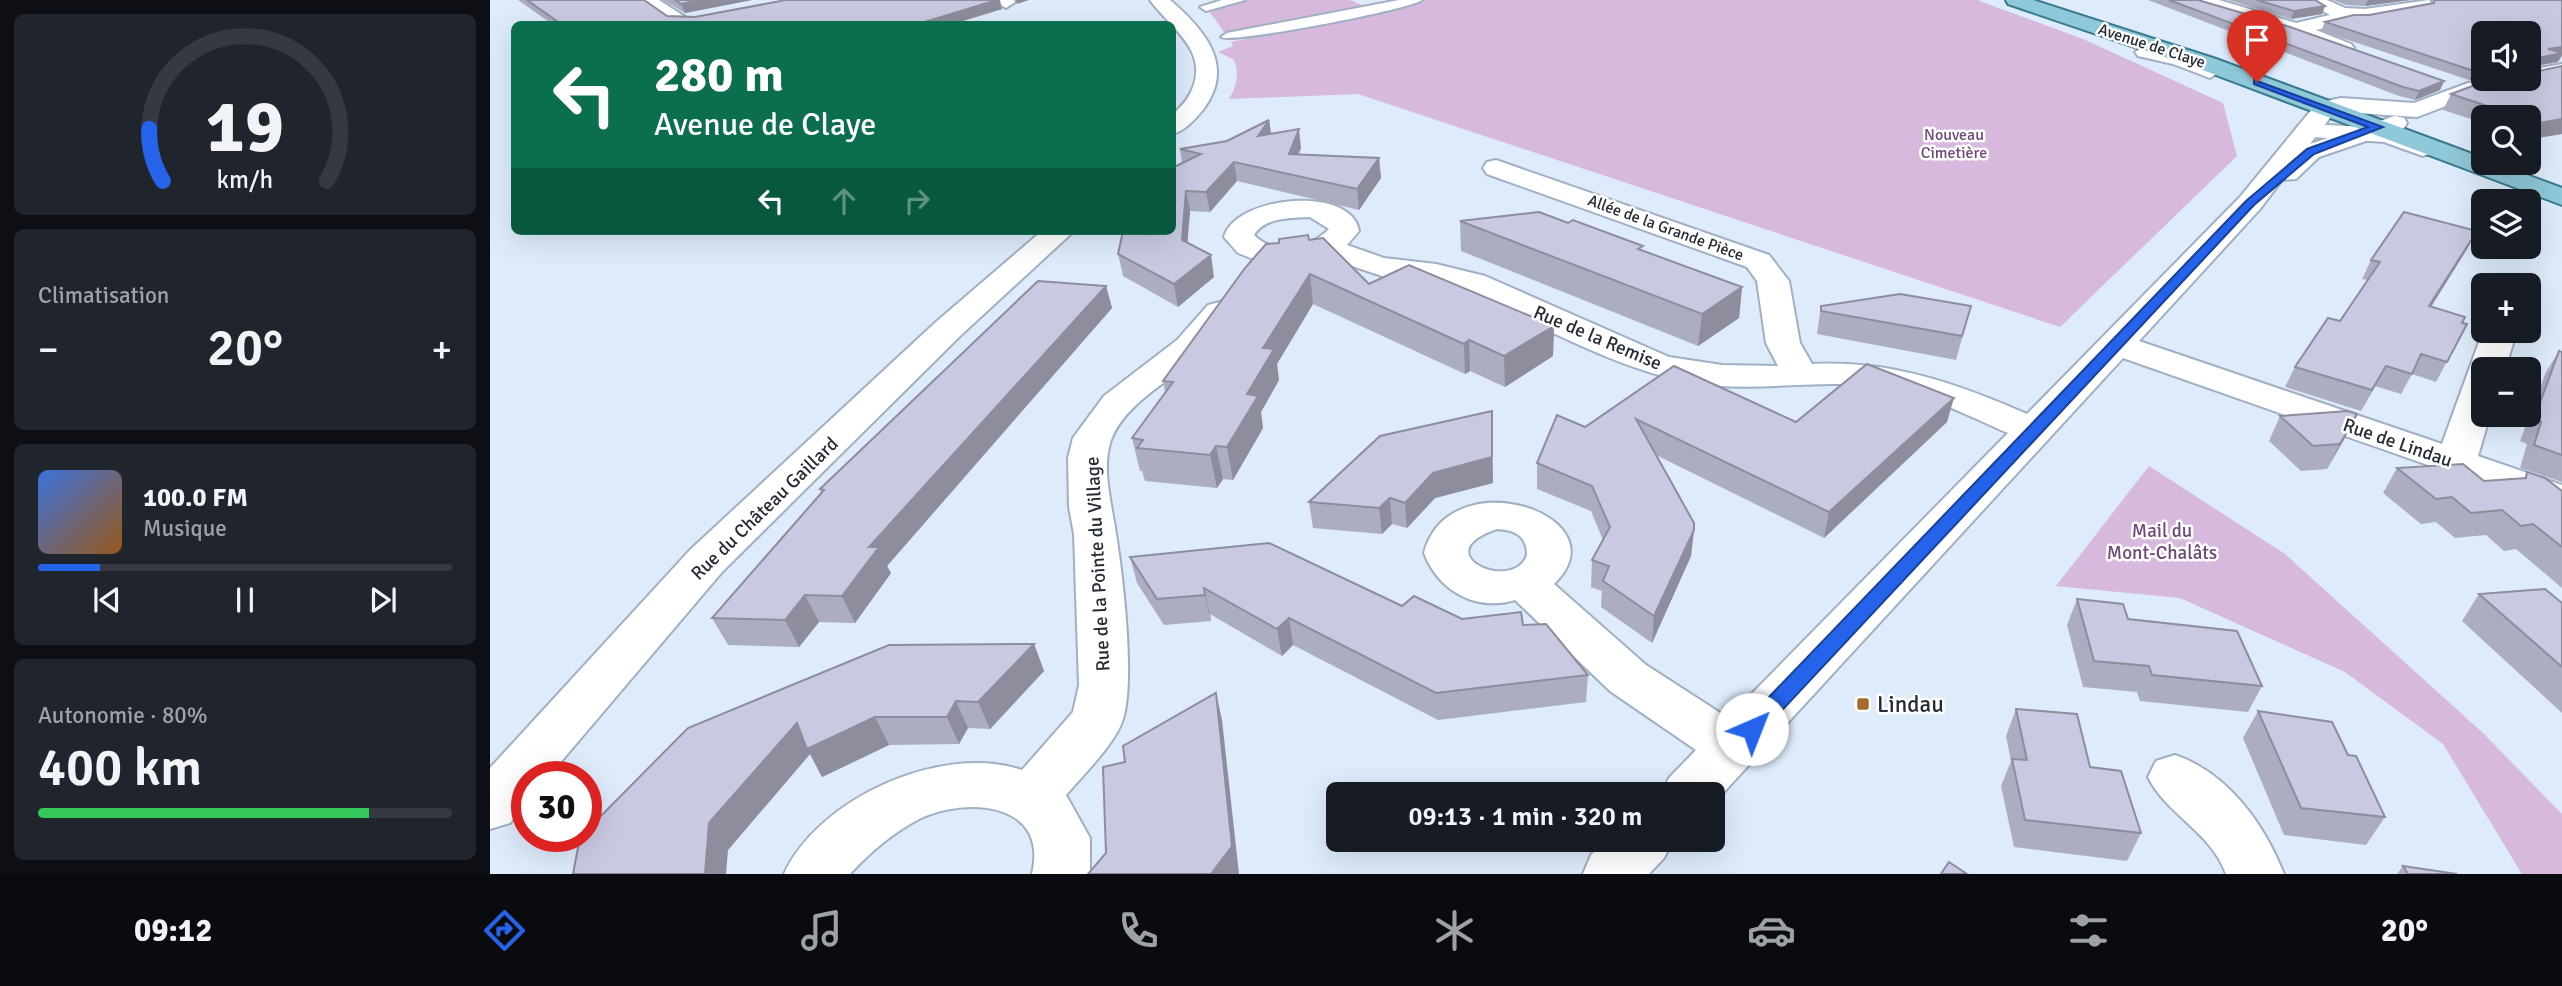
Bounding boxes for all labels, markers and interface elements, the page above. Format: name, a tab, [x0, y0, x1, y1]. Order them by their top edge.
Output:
pin	[2227, 10, 2287, 82]
street label: Avenue de Claye	[2096, 19, 2208, 73]
icon: arrive	[2238, 21, 2276, 59]
map controls	[2471, 21, 2541, 427]
button: sound	[2471, 21, 2541, 91]
text: 280 m	[654, 45, 784, 105]
icon: left	[539, 49, 630, 140]
text: 19	[206, 83, 284, 172]
text: Avenue de Claye	[654, 105, 876, 144]
button: search	[2471, 105, 2541, 175]
park label: Nouveau Cimetière	[1921, 125, 1987, 163]
text: km/h	[217, 163, 273, 194]
icon: left	[752, 182, 790, 220]
icon: ahead	[825, 182, 863, 220]
icon: right	[898, 182, 936, 220]
button: layers	[2471, 189, 2541, 259]
street label: Allée de la Grande Pièce	[1585, 190, 1746, 265]
button: +	[2471, 273, 2541, 343]
text: Climatisation	[38, 281, 169, 310]
street label: Rue de la Remise	[1530, 300, 1665, 376]
text: 20°	[207, 316, 283, 380]
text: −	[38, 326, 59, 373]
text: +	[431, 326, 452, 373]
button: −	[2471, 357, 2541, 427]
street label: Rue de Lindau	[2340, 413, 2455, 473]
street label: Rue du Château Gaillard	[686, 432, 843, 585]
street label: Rue de la Pointe du Village	[1080, 456, 1116, 672]
text: 100.0 FM	[143, 482, 248, 514]
text: Musique	[143, 514, 227, 543]
park label: Mail du Mont-Chalâts	[2107, 519, 2217, 565]
icon: previous	[88, 581, 126, 619]
icon: pause	[226, 581, 264, 619]
icon: next	[364, 581, 402, 619]
place label: Lindau	[1877, 690, 1944, 719]
position arrow	[1715, 692, 1789, 766]
marker: Lindau	[1855, 696, 1871, 712]
text: Autonomie · 80%	[38, 701, 208, 730]
text: 400 km	[38, 736, 202, 800]
speed limit sign: 30	[511, 761, 602, 852]
text: 09:13 · 1 min · 320 m	[1409, 801, 1642, 833]
icon: directions	[480, 906, 529, 955]
icon: music	[797, 906, 846, 955]
icon: phone	[1114, 906, 1163, 955]
icon: climate	[1430, 906, 1479, 955]
icon: car	[1747, 906, 1796, 955]
icon: filters	[2064, 906, 2113, 955]
text: 09:12	[134, 911, 212, 950]
text: 20°	[2381, 911, 2428, 950]

